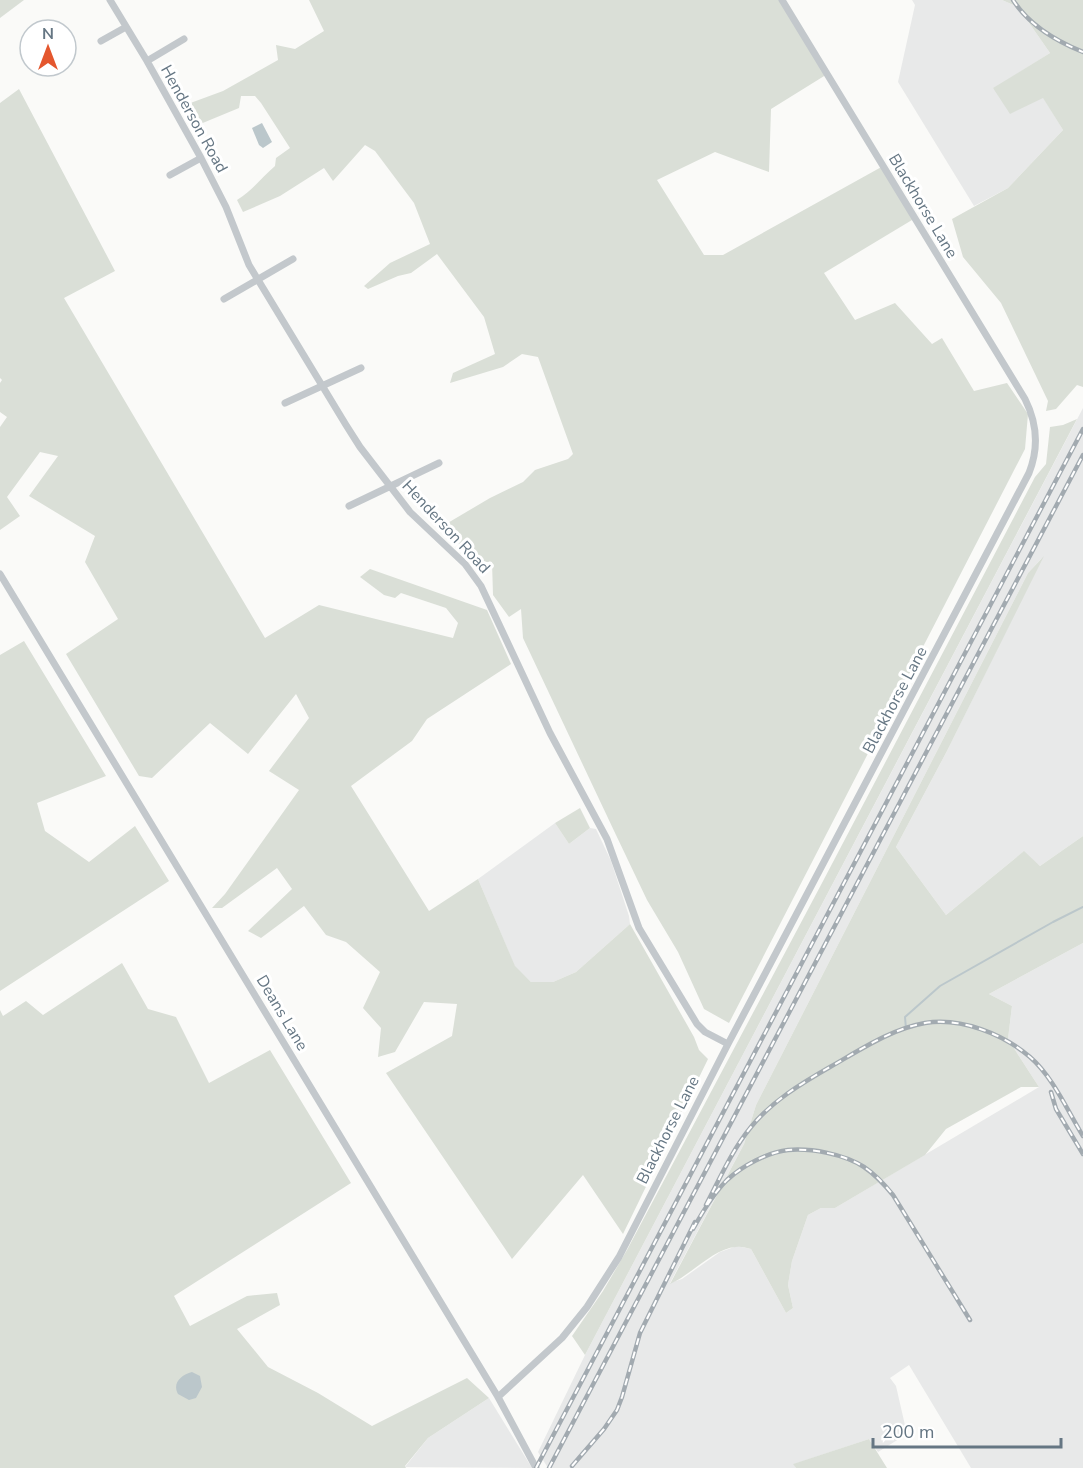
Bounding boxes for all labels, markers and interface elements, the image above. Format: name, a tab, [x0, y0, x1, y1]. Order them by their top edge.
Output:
north arrow	[18, 18, 78, 78]
text: N	[42, 23, 54, 45]
street label: Henderson Road	[155, 61, 233, 177]
street label: Blackhorse Lane	[883, 150, 963, 262]
street label: Henderson Road	[397, 476, 495, 578]
street label: Blackhorse Lane	[858, 643, 932, 757]
street label: Deans Lane	[251, 971, 313, 1055]
street label: Blackhorse Lane	[631, 1072, 705, 1188]
scale bar	[873, 1411, 1060, 1449]
text: 200 m	[882, 1420, 934, 1444]

